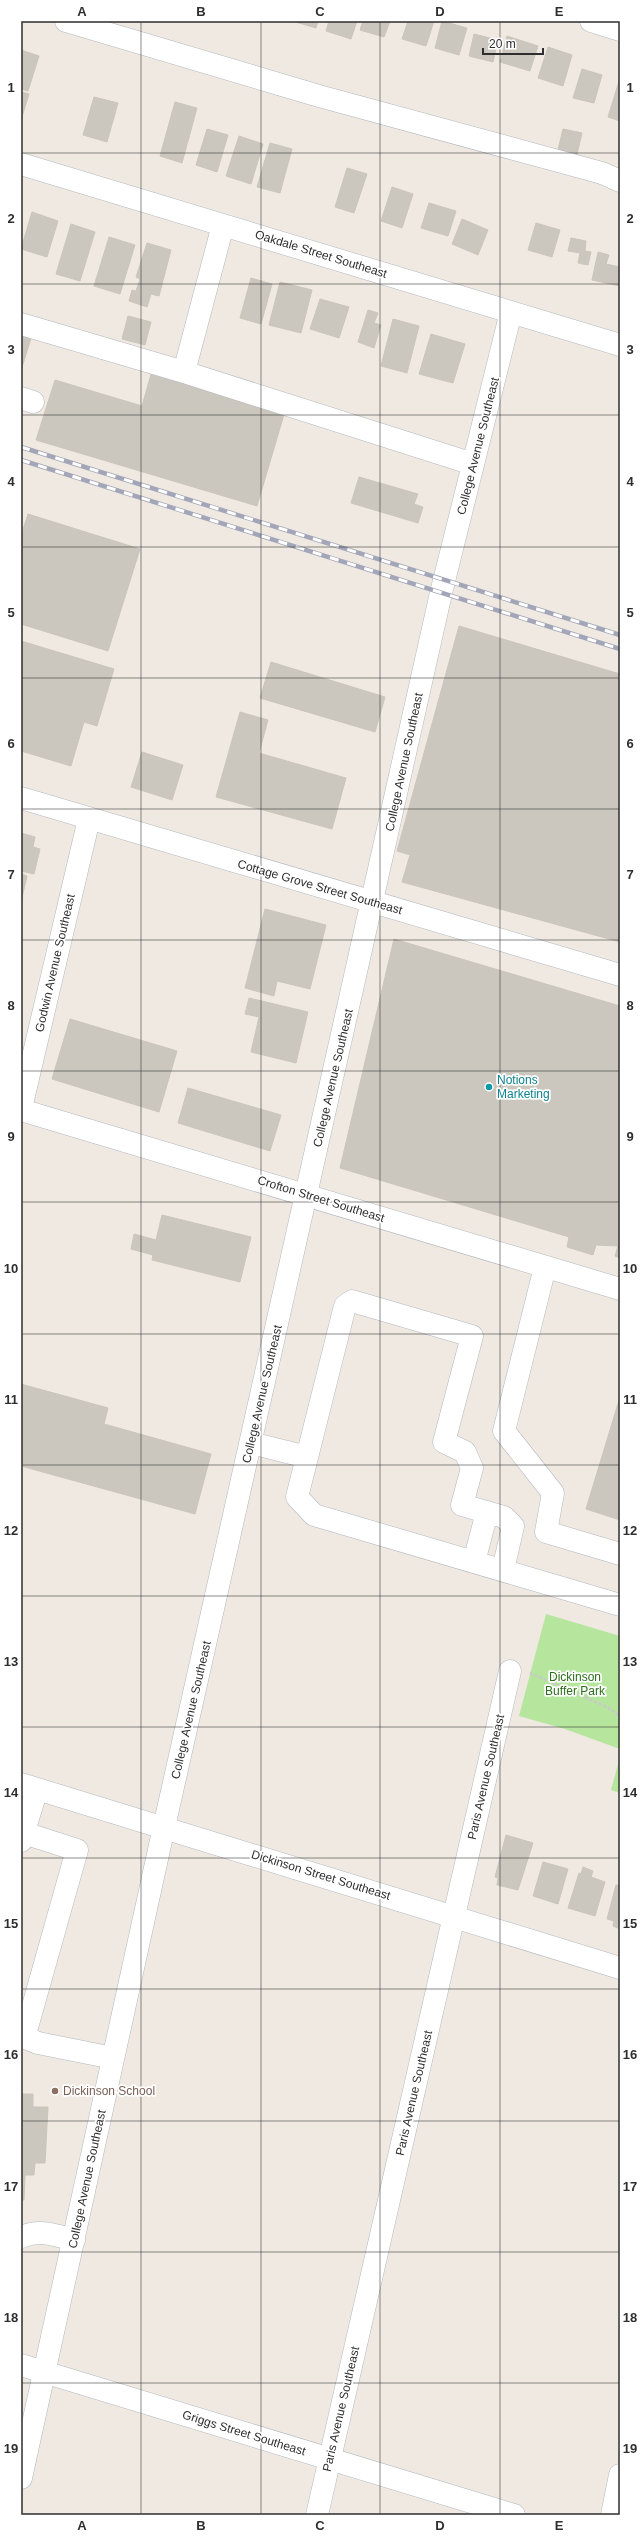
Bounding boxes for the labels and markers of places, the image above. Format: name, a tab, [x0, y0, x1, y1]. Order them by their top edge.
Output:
place label: Notions Marketing	[497, 1073, 550, 1101]
marker: Notions Marketing	[484, 1082, 494, 1092]
place label: Dickinson School	[63, 2084, 155, 2098]
marker: Dickinson School	[50, 2086, 60, 2096]

